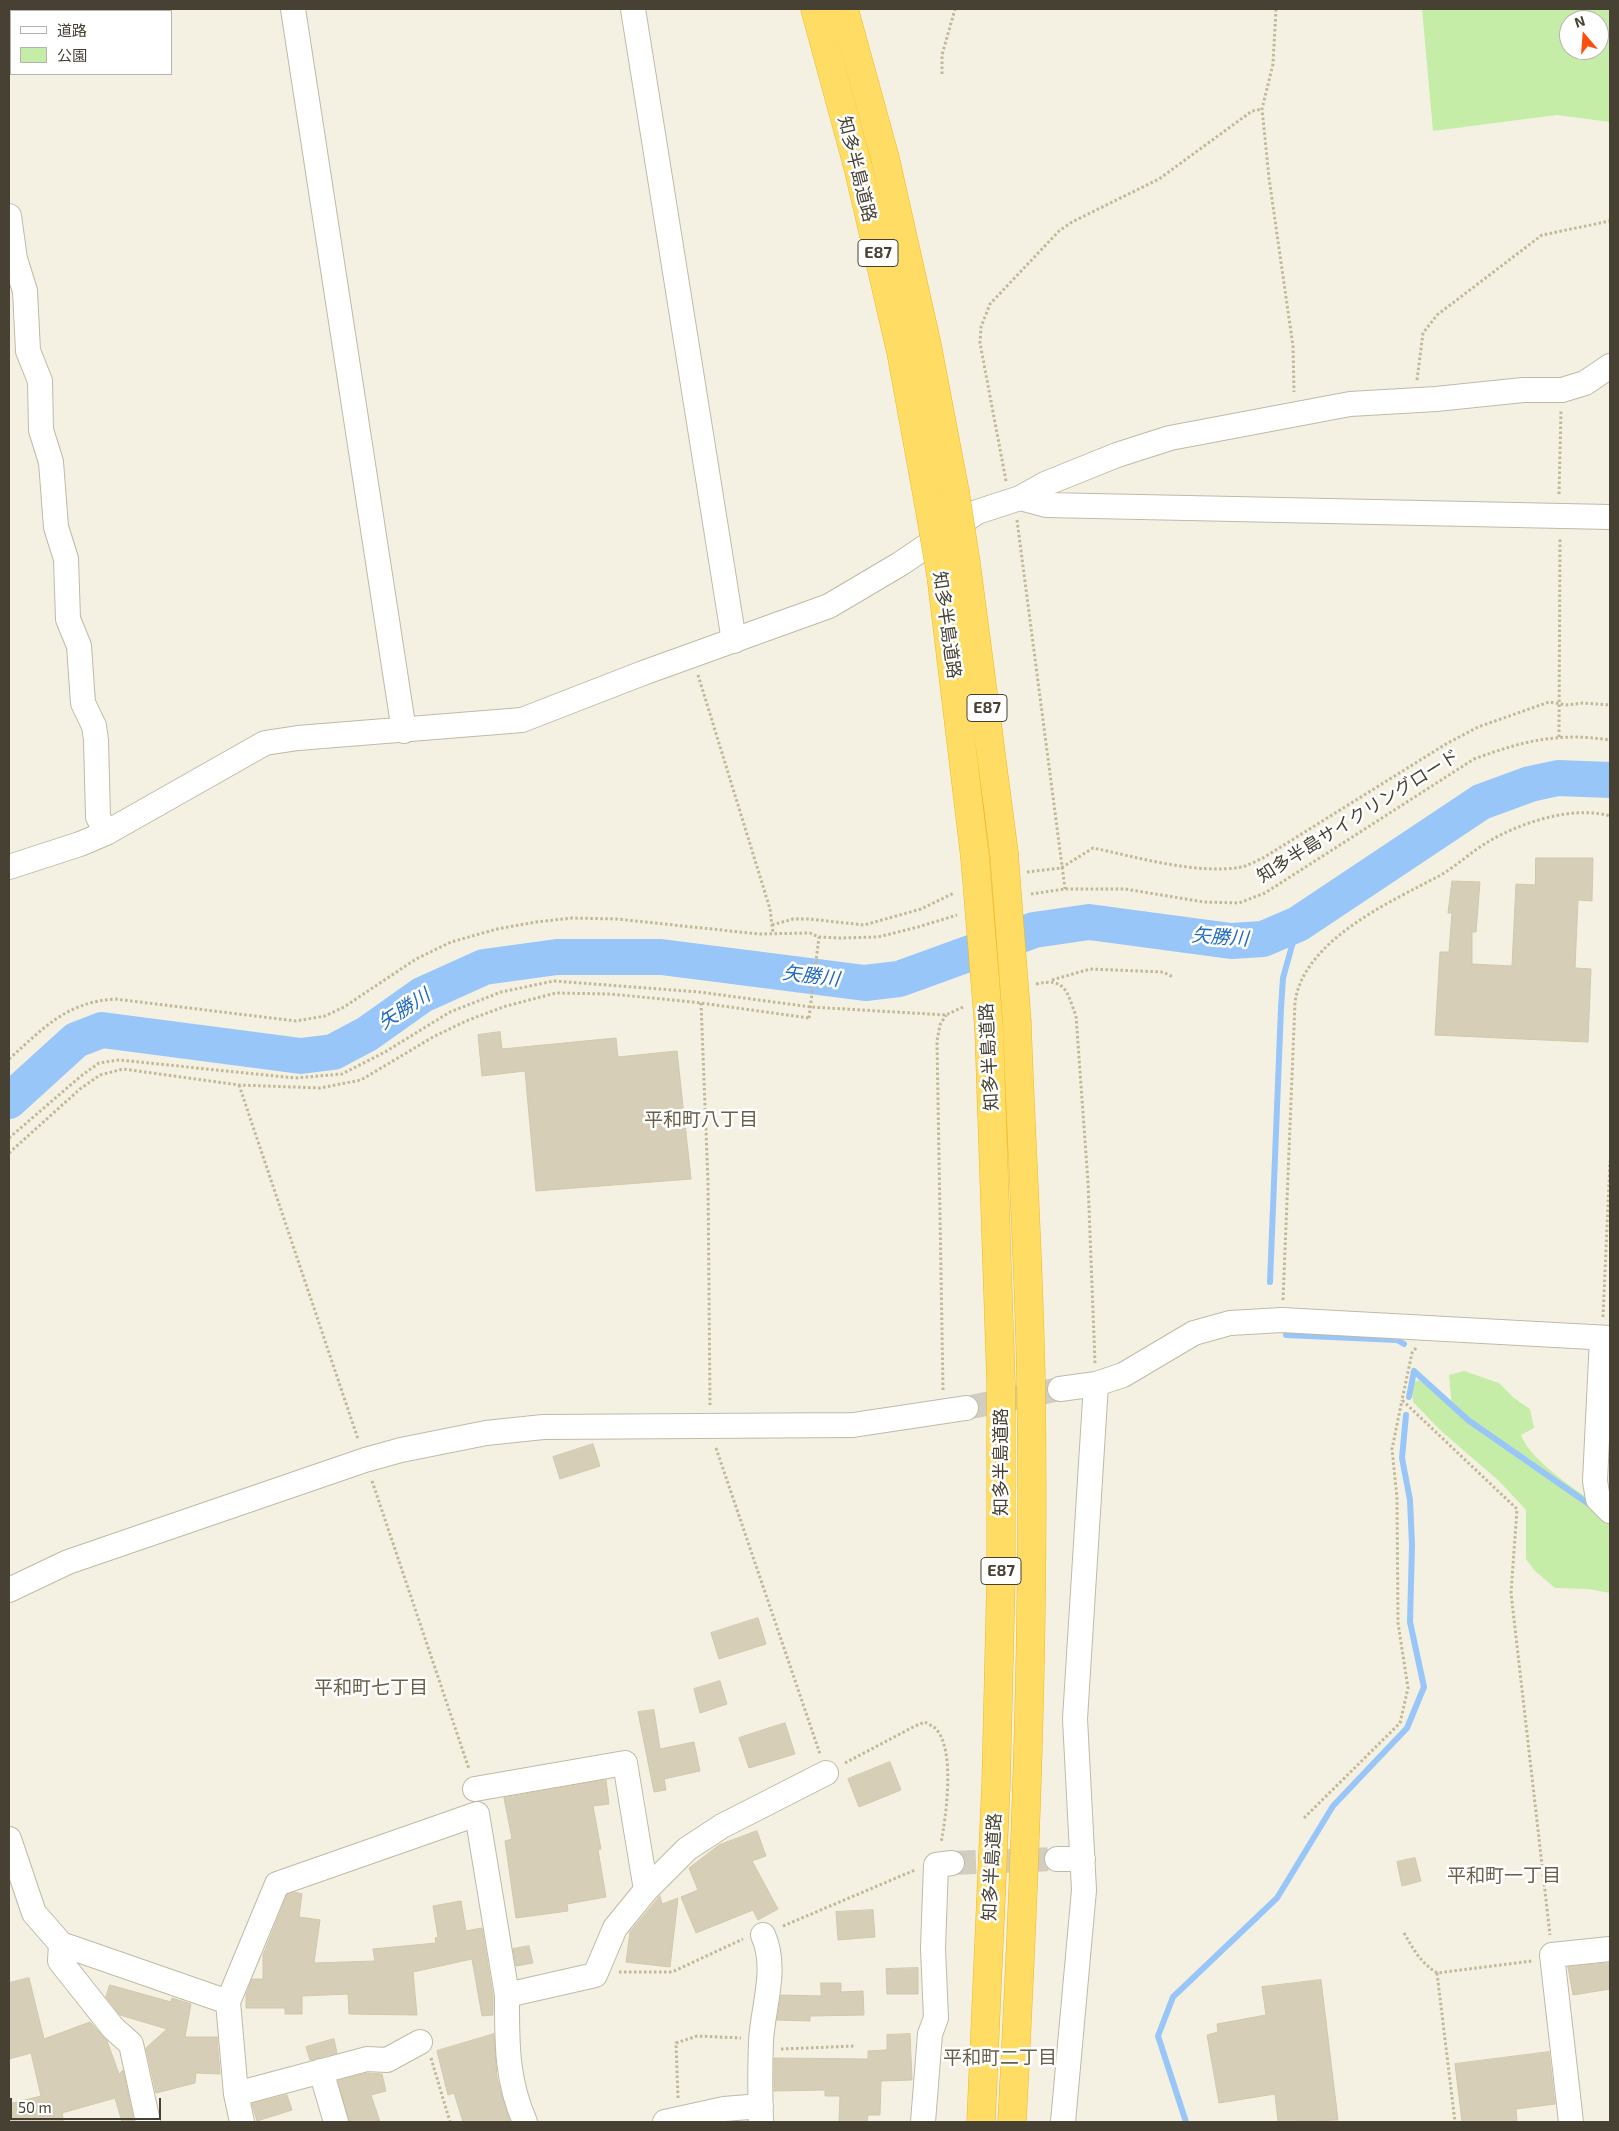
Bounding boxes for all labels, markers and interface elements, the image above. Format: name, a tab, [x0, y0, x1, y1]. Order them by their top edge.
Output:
legend	[10, 10, 172, 75]
north arrow	[1559, 10, 1609, 60]
text: N	[1572, 12, 1587, 31]
text: 道路	[57, 21, 87, 39]
text: 公園	[57, 46, 87, 64]
street label: 知多半島道路	[833, 114, 881, 224]
road number: E87	[858, 240, 898, 266]
street label: 知多半島道路	[929, 570, 965, 680]
road number: E87	[967, 694, 1007, 721]
street label: 知多半島サイクリングロード	[1253, 745, 1463, 887]
water label: 矢勝川	[1191, 924, 1249, 950]
water label: 矢勝川	[781, 961, 841, 991]
water label: 矢勝川	[374, 984, 434, 1034]
street label: 知多半島道路	[975, 1003, 1003, 1111]
district label: 平和町八丁目	[644, 1109, 758, 1131]
street label: 知多半島道路	[990, 1408, 1012, 1516]
road number: E87	[981, 1558, 1021, 1584]
district label: 平和町七丁目	[314, 1677, 428, 1699]
street label: 知多半島道路	[978, 1813, 1006, 1921]
district label: 平和町一丁目	[1447, 1865, 1561, 1887]
district label: 平和町二丁目	[943, 2047, 1057, 2069]
scale bar	[12, 2088, 164, 2120]
text: 50 m	[18, 2098, 52, 2116]

